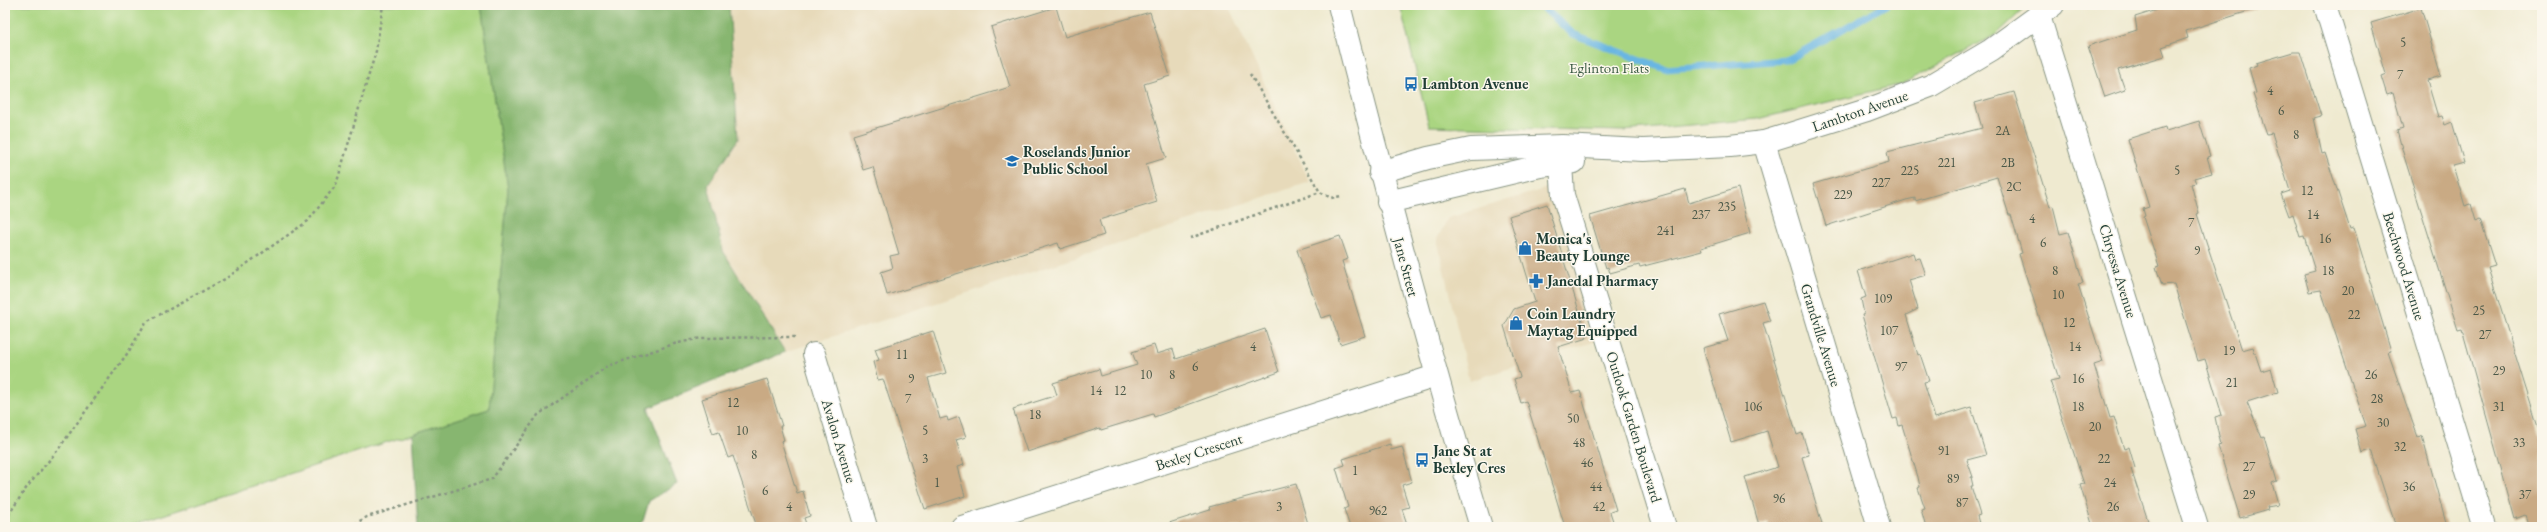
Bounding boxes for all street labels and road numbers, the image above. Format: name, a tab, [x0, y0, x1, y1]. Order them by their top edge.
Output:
street label: Lambton Avenue	[1809, 85, 1910, 136]
street label: Beechwood Avenue	[2379, 209, 2430, 322]
street label: Chryessa Avenue	[2095, 222, 2142, 320]
street label: Jane Street	[1389, 233, 1424, 299]
street label: Grandville Avenue	[1797, 281, 1846, 389]
street label: Outlook Garden Boulevard	[1602, 349, 1667, 505]
street label: Avalon Avenue	[817, 396, 861, 485]
street label: Bexley Crescent	[1153, 428, 1245, 475]

